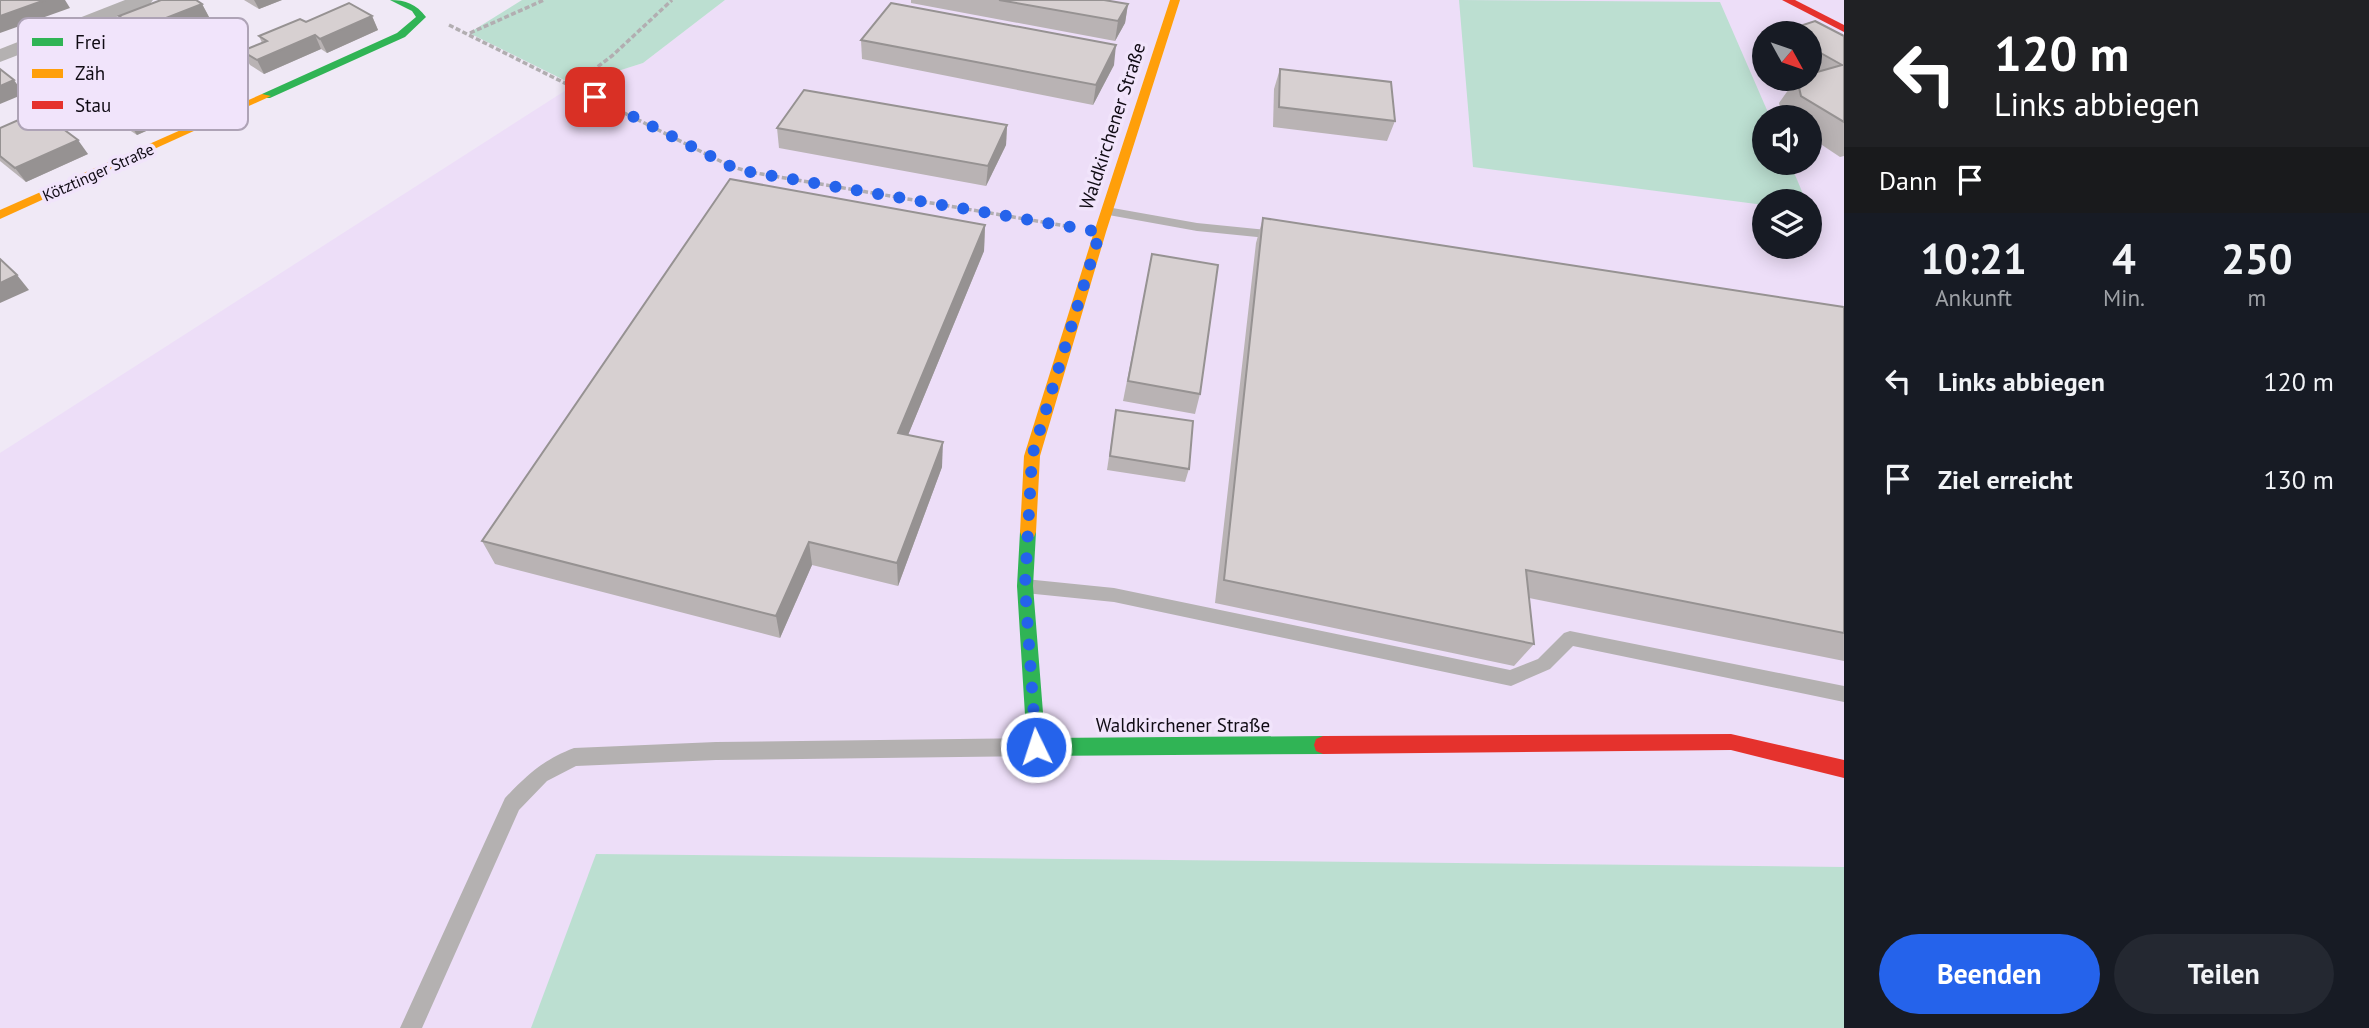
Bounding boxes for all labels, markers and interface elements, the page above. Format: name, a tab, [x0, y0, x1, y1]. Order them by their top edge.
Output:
legend	[18, 18, 248, 130]
north arrow	[1752, 21, 1822, 91]
map controls	[1752, 21, 1822, 259]
text: 120 m	[1994, 21, 2129, 85]
icon: left	[1879, 28, 1970, 119]
text: Frei	[75, 30, 106, 54]
street label: Waldkirchener Straße	[1074, 39, 1150, 213]
text: Zäh	[75, 61, 105, 85]
pin	[565, 67, 625, 127]
icon: arrive	[576, 78, 614, 116]
text: Links abbiegen	[1994, 83, 2200, 125]
text: Stau	[75, 93, 111, 117]
button: sound	[1752, 105, 1822, 175]
street label: Kötztinger Straße	[39, 138, 157, 206]
icon: arrive	[1951, 161, 1989, 199]
text: Dann	[1879, 164, 1937, 197]
button: layers	[1752, 189, 1822, 259]
text: 10:21	[1920, 231, 2027, 286]
text: 4	[2112, 231, 2136, 286]
text: 250	[2221, 231, 2293, 286]
text: Ankunft	[1935, 283, 2012, 312]
text: Min.	[2103, 283, 2145, 312]
text: m	[2248, 283, 2266, 312]
icon: left	[1879, 362, 1917, 400]
text: Links abbiegen	[1938, 365, 2105, 398]
text: 120 m	[2263, 365, 2334, 398]
icon: arrive	[1879, 460, 1917, 498]
text: Ziel erreicht	[1938, 463, 2073, 496]
text: 130 m	[2263, 463, 2334, 496]
position arrow	[999, 710, 1073, 784]
street label: Waldkirchener Straße	[1096, 713, 1270, 737]
button: Beenden	[1879, 934, 2100, 1014]
button: Teilen	[2114, 934, 2334, 1014]

